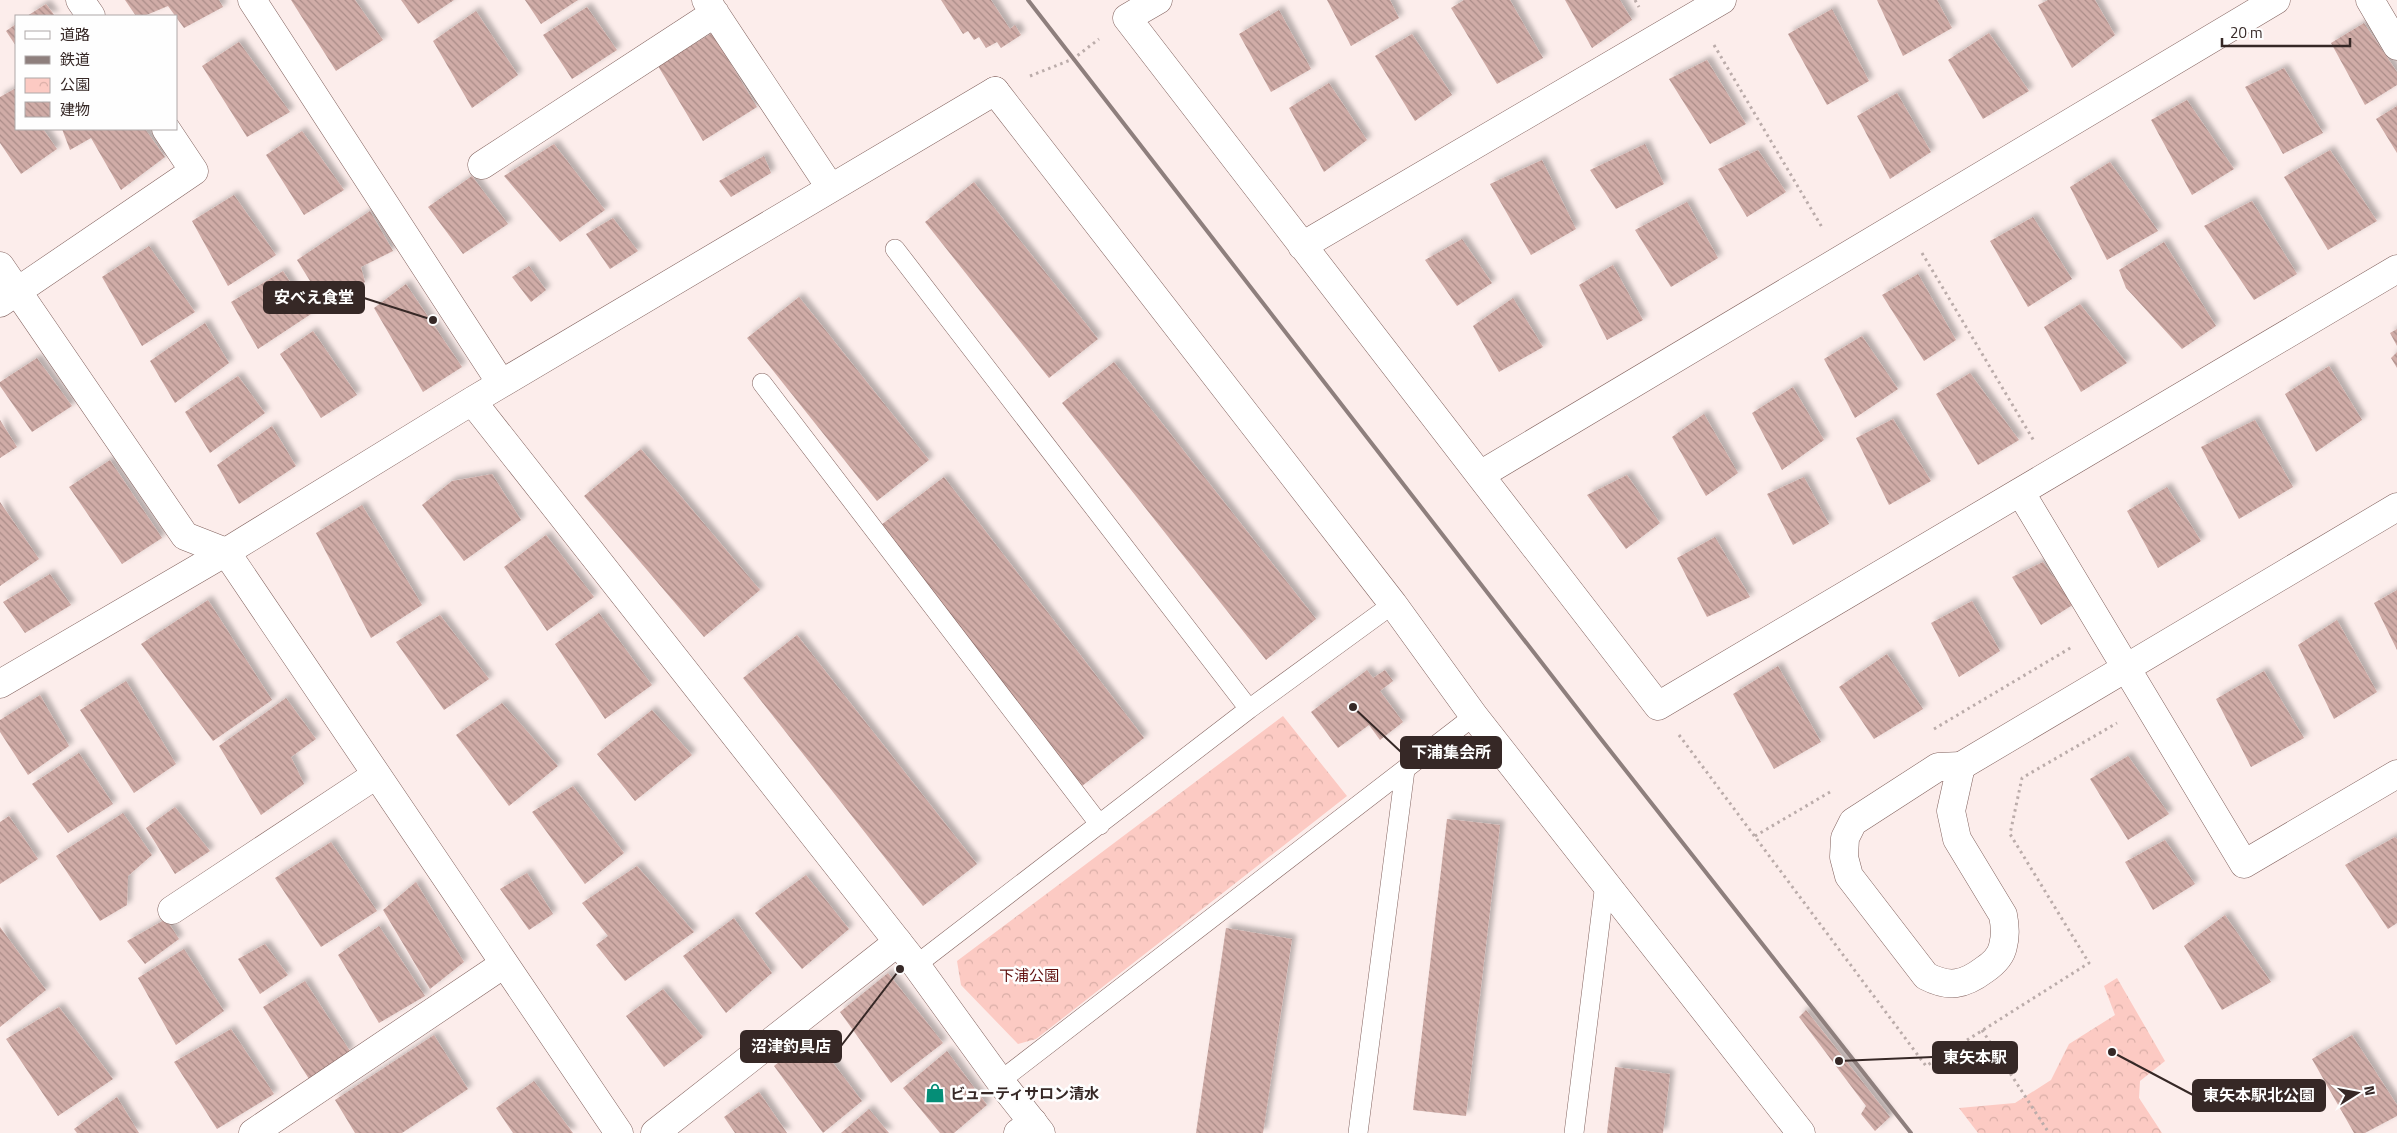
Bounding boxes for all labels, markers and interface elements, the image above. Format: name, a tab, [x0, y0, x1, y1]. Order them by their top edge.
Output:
legend	[15, 15, 178, 130]
scale bar	[2222, 15, 2350, 47]
text: 20 m	[2230, 21, 2263, 44]
text: 道路	[60, 23, 90, 46]
text: 鉄道	[60, 48, 90, 71]
text: 公園	[60, 73, 90, 96]
text: 建物	[60, 98, 90, 121]
callout: 安べえ食堂	[264, 282, 364, 313]
text: 安べえ食堂	[274, 285, 354, 309]
callout: 下浦集会所	[1401, 737, 1501, 768]
text: 下浦集会所	[1411, 740, 1491, 764]
park label: 下浦公園	[999, 964, 1059, 987]
callout: 沼津釣具店	[741, 1031, 841, 1062]
text: 沼津釣具店	[751, 1034, 831, 1058]
callout: 東矢本駅	[1933, 1042, 2017, 1073]
text: 東矢本駅	[1943, 1045, 2007, 1069]
north arrow	[2332, 1068, 2382, 1118]
callout: 東矢本駅北公園	[2193, 1080, 2325, 1111]
shop icon: ビューティサロン清水	[924, 1082, 946, 1104]
place label: ビューティサロン清水	[950, 1082, 1099, 1105]
text: 東矢本駅北公園	[2203, 1083, 2315, 1107]
text: N	[2359, 1084, 2381, 1097]

